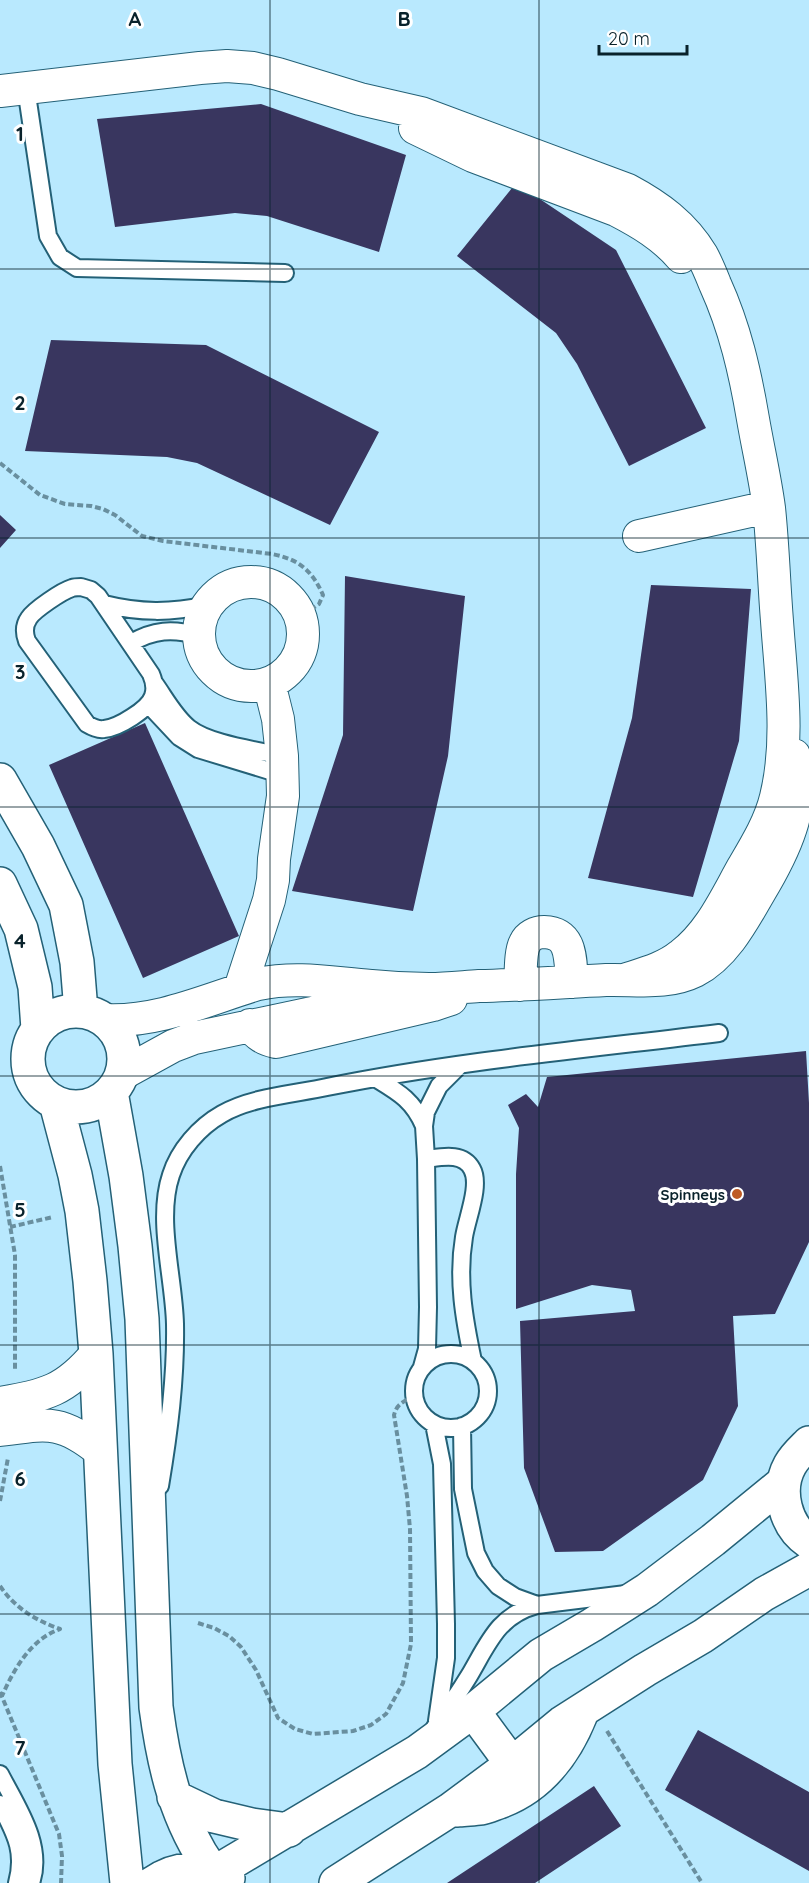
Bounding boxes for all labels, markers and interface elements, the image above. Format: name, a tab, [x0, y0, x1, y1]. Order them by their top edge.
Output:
text: A	[129, 6, 142, 31]
text: B	[397, 6, 411, 31]
scale bar	[599, 18, 688, 56]
text: 20 m	[608, 27, 650, 50]
text: 1	[16, 121, 24, 146]
text: 2	[14, 390, 26, 415]
text: 3	[15, 659, 25, 684]
text: 4	[14, 928, 26, 953]
place label: Spinneys	[661, 1185, 725, 1204]
marker: Spinneys	[730, 1187, 744, 1201]
text: 5	[14, 1197, 26, 1222]
text: 6	[14, 1466, 26, 1491]
text: 7	[15, 1735, 26, 1760]

